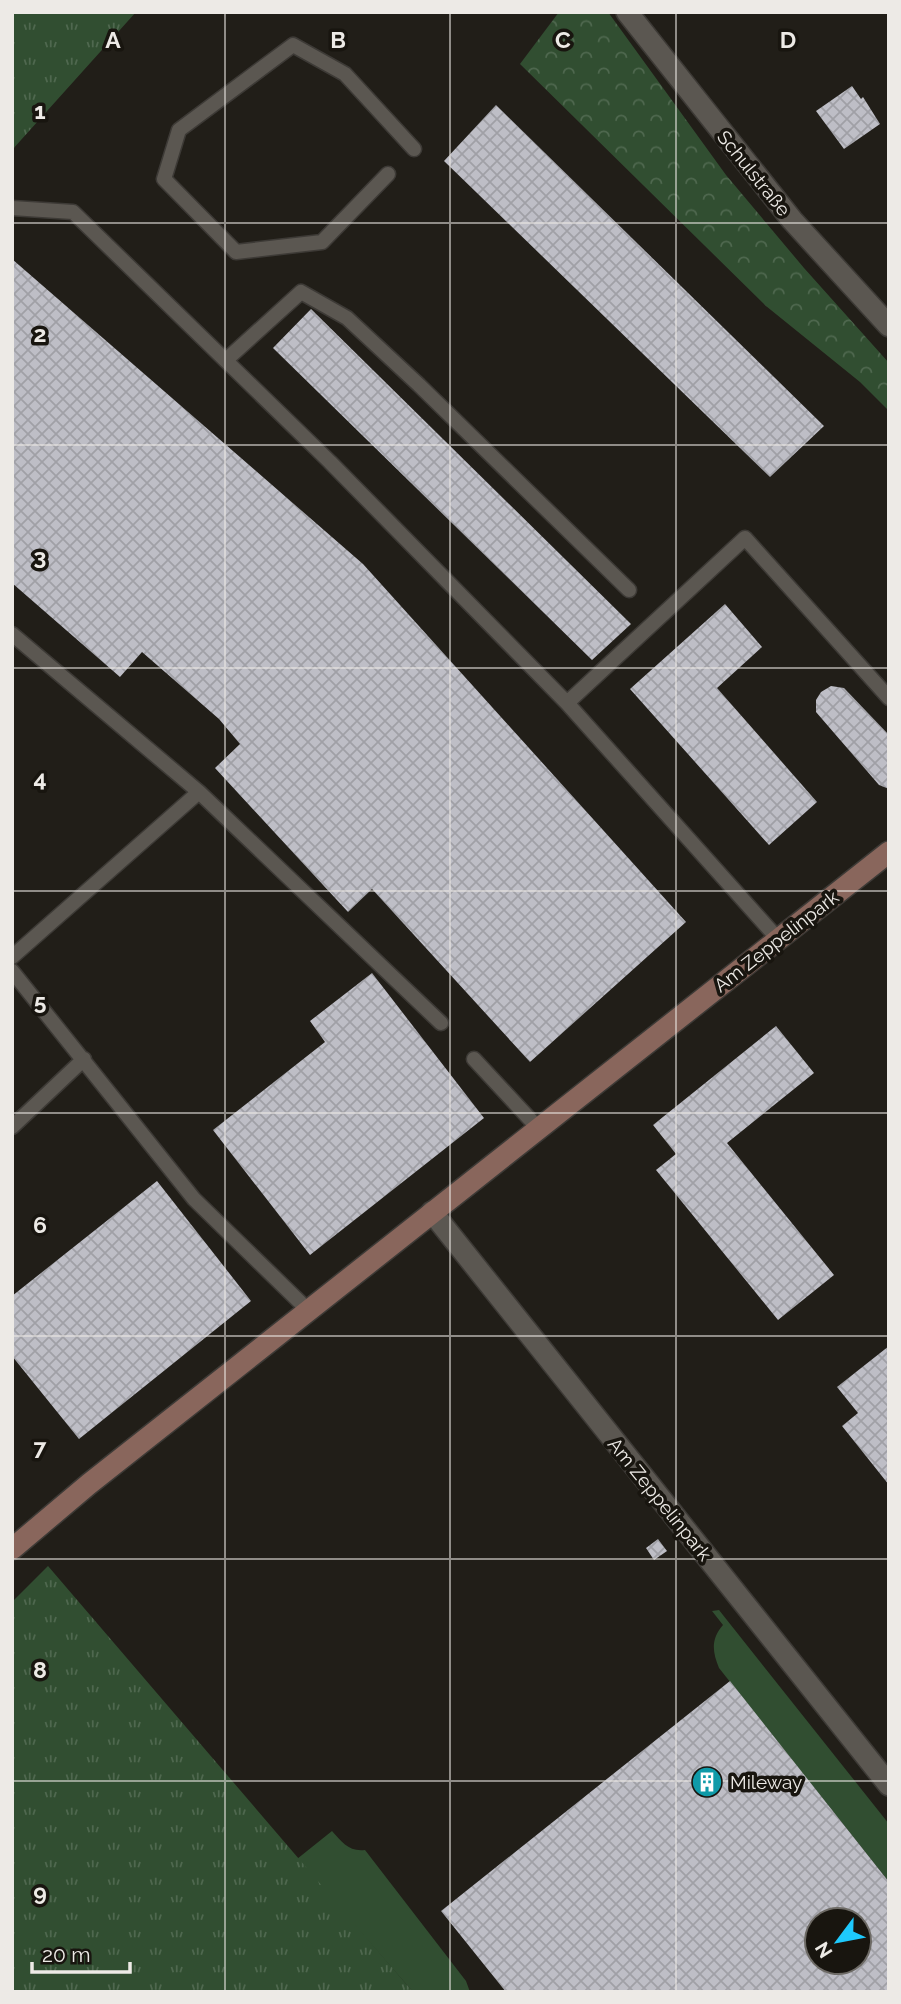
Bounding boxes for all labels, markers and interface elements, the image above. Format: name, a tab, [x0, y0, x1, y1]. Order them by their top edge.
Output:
text: A	[105, 26, 121, 53]
text: B	[330, 26, 346, 53]
text: C	[555, 26, 571, 53]
text: D	[780, 26, 796, 53]
text: 1	[34, 97, 46, 124]
street label: Schulstraße	[713, 126, 795, 220]
text: 2	[34, 320, 46, 347]
text: 3	[34, 543, 46, 570]
text: 4	[33, 765, 47, 792]
street label: Am Zeppelinpark	[709, 886, 843, 996]
text: 5	[34, 988, 47, 1015]
text: 6	[33, 1211, 47, 1238]
text: 7	[34, 1433, 47, 1460]
street label: Am Zeppelinpark	[604, 1433, 716, 1565]
text: 8	[33, 1656, 47, 1683]
building icon: Mileway	[690, 1765, 724, 1799]
place label: Mileway	[730, 1771, 802, 1793]
text: 9	[33, 1879, 47, 1906]
north arrow	[803, 1906, 873, 1976]
scale bar	[32, 1930, 130, 1974]
text: N	[810, 1938, 837, 1962]
text: 20 m	[42, 1942, 90, 1967]

